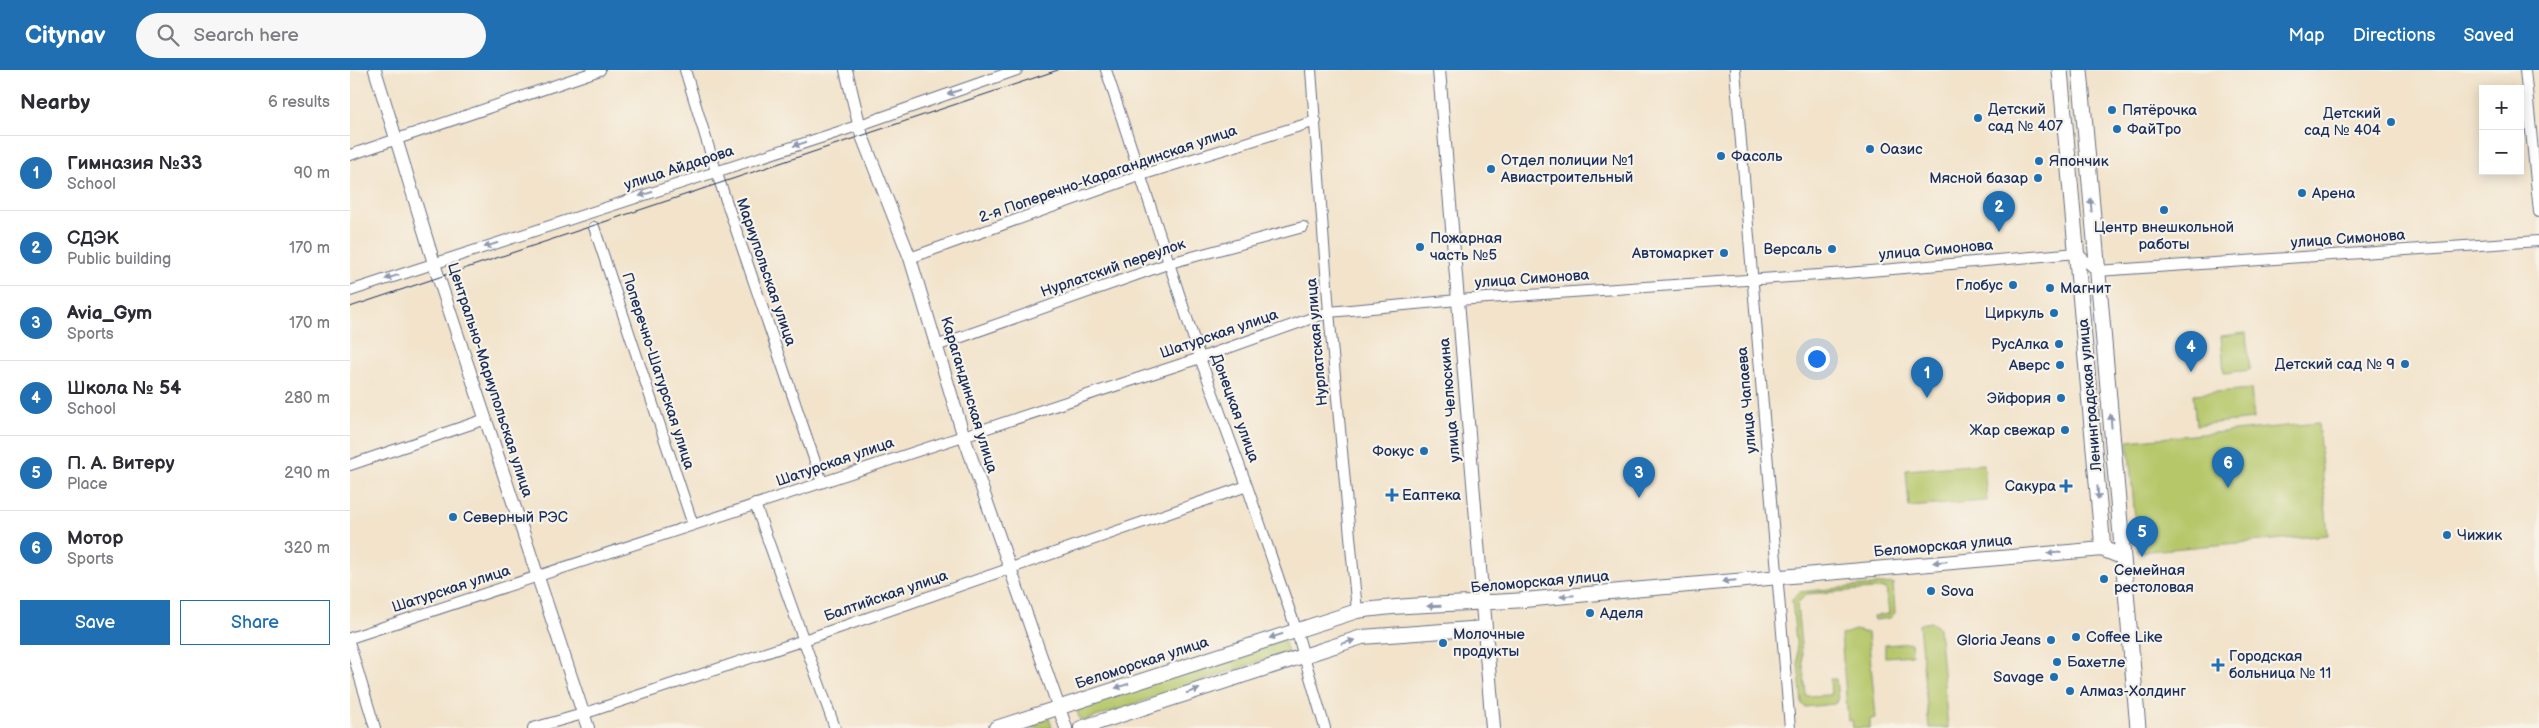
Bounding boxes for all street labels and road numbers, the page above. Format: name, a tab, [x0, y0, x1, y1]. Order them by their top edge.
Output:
street label: 2-я Поперечно-Карагандинская улица	[976, 121, 1240, 227]
street label: улица Айдарова	[622, 141, 736, 195]
street label: Мариупольская улица	[732, 195, 800, 349]
street label: улица Симонова	[2290, 226, 2406, 252]
street label: Нурлатский переулок	[1038, 234, 1188, 302]
street label: улица Симонова	[1878, 236, 1994, 264]
street label: Центрально-Мариупольская улица	[443, 260, 537, 500]
street label: улица Симонова	[1474, 266, 1590, 292]
street label: Поперечно-Шатурская улица	[617, 270, 699, 472]
street label: Нурлатская улица	[1302, 277, 1332, 407]
street label: Шатурская улица	[1157, 305, 1281, 363]
street label: Карагандинская улица	[936, 315, 1002, 476]
street label: Ленинградская улица	[2074, 318, 2106, 473]
street label: улица Челюскина	[1435, 337, 1465, 463]
street label: улица Чапаева	[1733, 346, 1761, 454]
street label: Донецкая улица	[1206, 351, 1264, 465]
street label: Шатурская улица	[773, 433, 897, 491]
street label: Беломорская улица	[1873, 530, 2013, 562]
street label: Шатурская улица	[389, 561, 513, 617]
street label: Балтийская улица	[822, 566, 950, 626]
street label: Беломорская улица	[1470, 566, 1610, 598]
street label: Беломорская улица	[1073, 632, 1211, 694]

